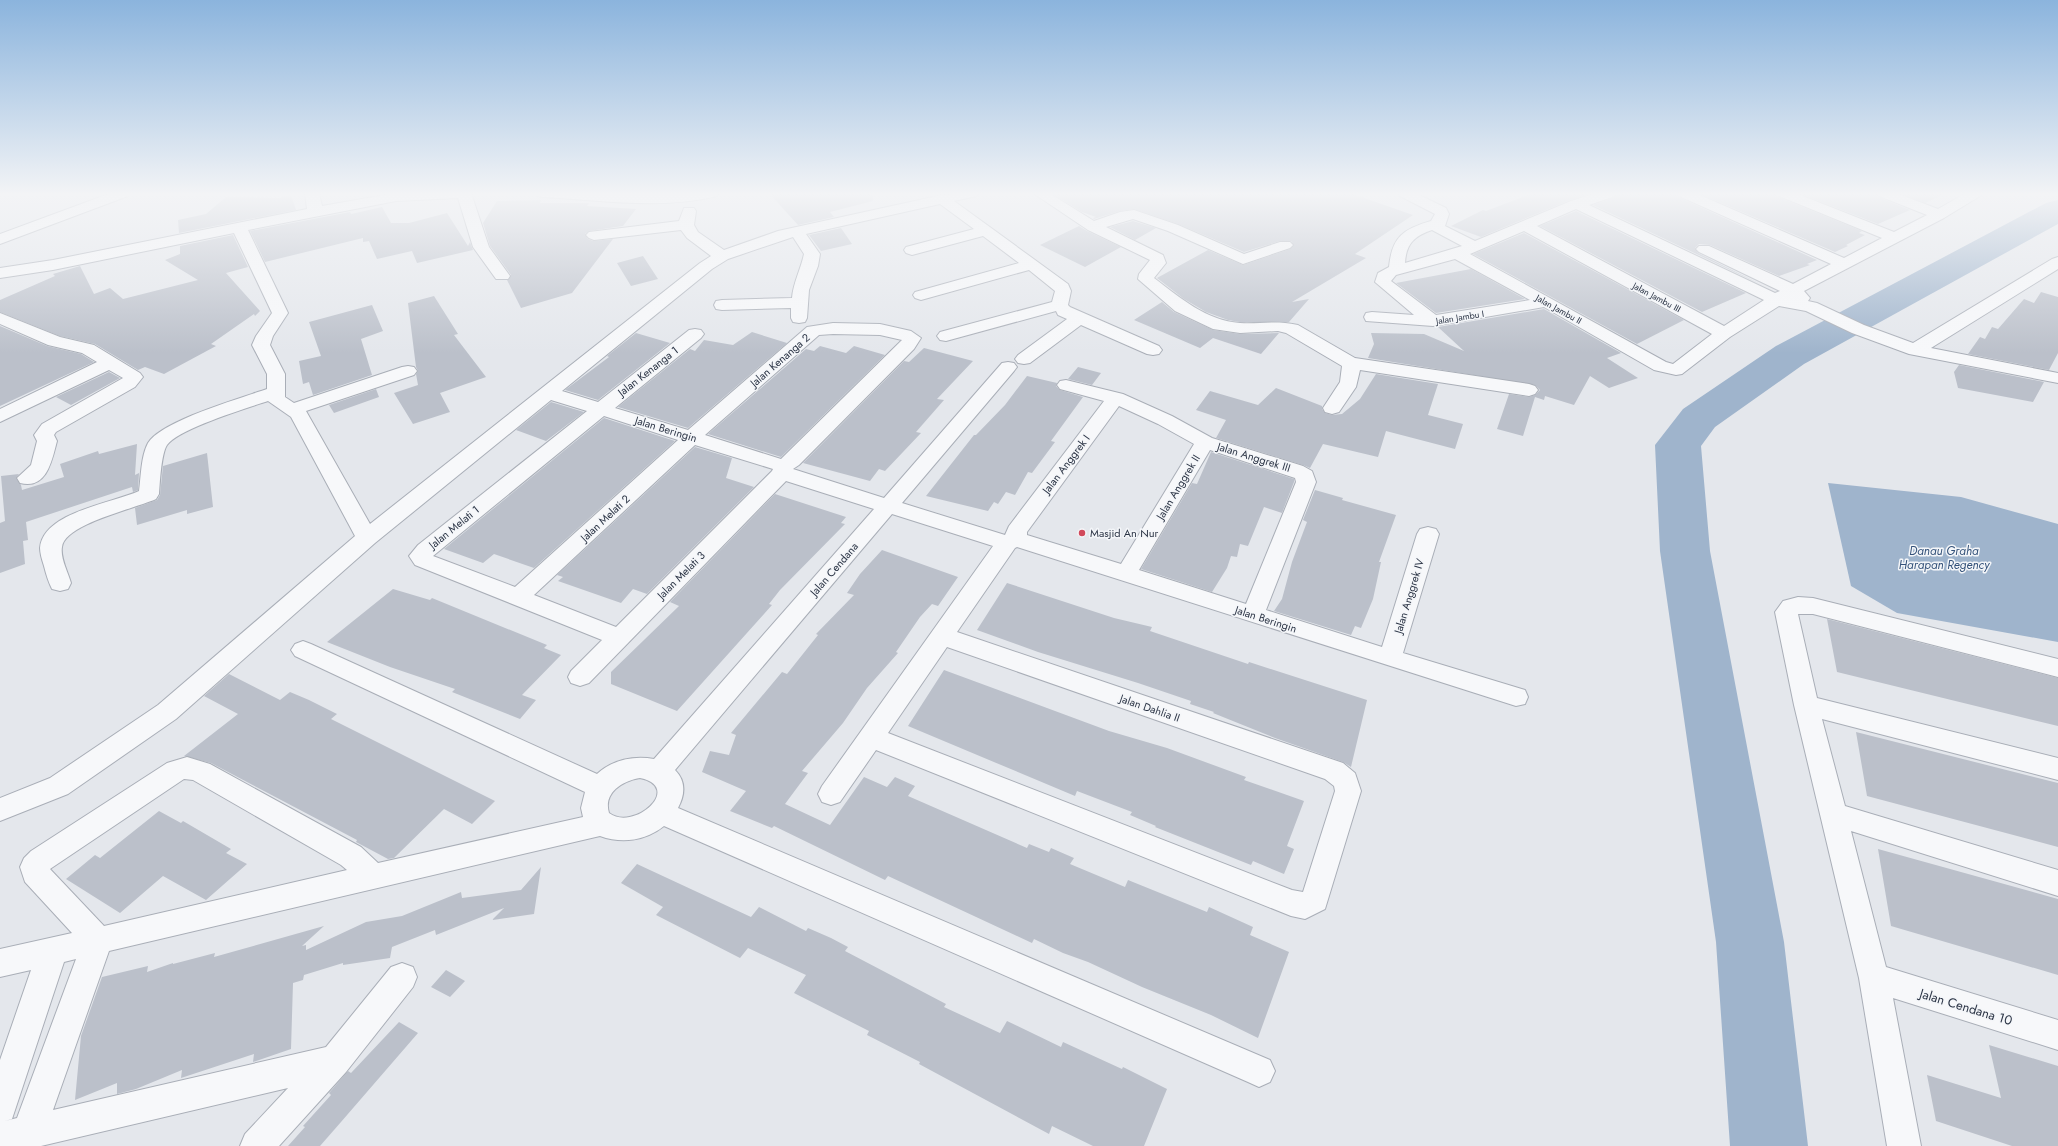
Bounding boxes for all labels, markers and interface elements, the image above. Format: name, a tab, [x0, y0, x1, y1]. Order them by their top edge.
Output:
street label: Jalan Jambu III	[1630, 278, 1683, 315]
street label: Jalan Jambu II	[1533, 291, 1584, 327]
street label: Jalan Jambu I	[1434, 307, 1485, 327]
street label: Jalan Kenanga 2	[745, 330, 813, 392]
street label: Jalan Kenanga 1	[613, 342, 682, 401]
street label: Jalan Beringin	[631, 411, 699, 446]
street label: Jalan Anggrek I	[1037, 431, 1094, 499]
street label: Jalan Anggrek III	[1213, 438, 1293, 476]
street label: Jalan Anggrek II	[1151, 451, 1204, 524]
street label: Jalan Melati 2	[575, 491, 633, 546]
street label: Jalan Melati 1	[424, 502, 483, 554]
place label: Masjid An Nur	[1090, 525, 1158, 541]
marker: Masjid An Nur	[1077, 528, 1087, 538]
street label: Jalan Cendana	[805, 539, 862, 601]
water label: Danau Graha Harapan Regency	[1899, 542, 1990, 574]
street label: Jalan Melati 3	[652, 547, 709, 604]
street label: Jalan Anggrek IV	[1389, 556, 1428, 637]
street label: Jalan Beringin	[1231, 601, 1299, 636]
street label: Jalan Dahlia II	[1116, 690, 1182, 726]
street label: Jalan Cendana 10	[1915, 983, 2015, 1030]

